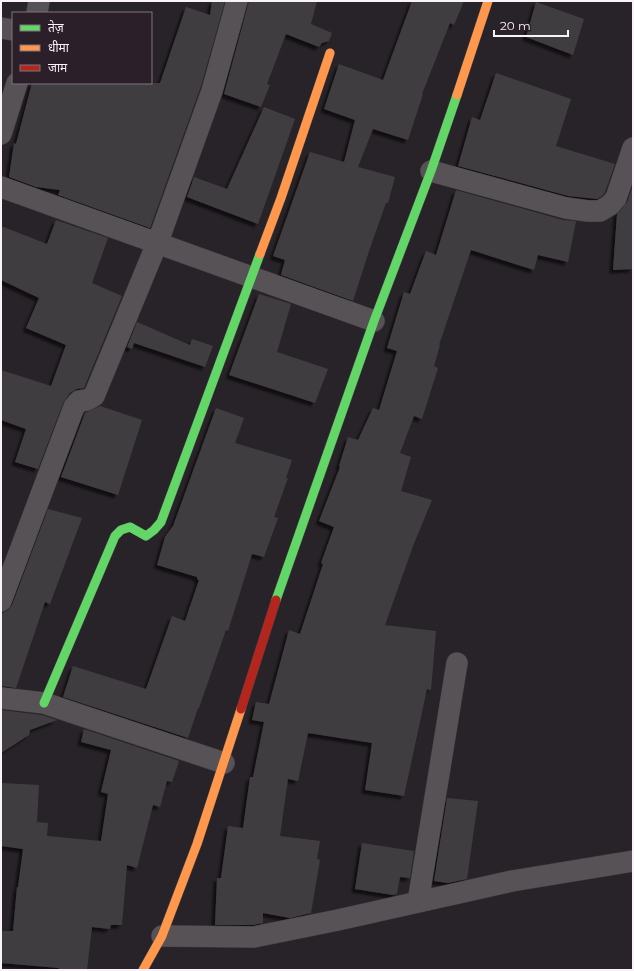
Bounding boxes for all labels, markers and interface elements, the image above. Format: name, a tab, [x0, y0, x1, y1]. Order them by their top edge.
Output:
legend	[12, 12, 152, 84]
scale bar	[494, 12, 568, 38]
text: 20 m	[500, 18, 531, 33]
text: तेज़	[48, 20, 65, 35]
text: धीमा	[48, 40, 70, 55]
text: जाम	[48, 60, 68, 75]

